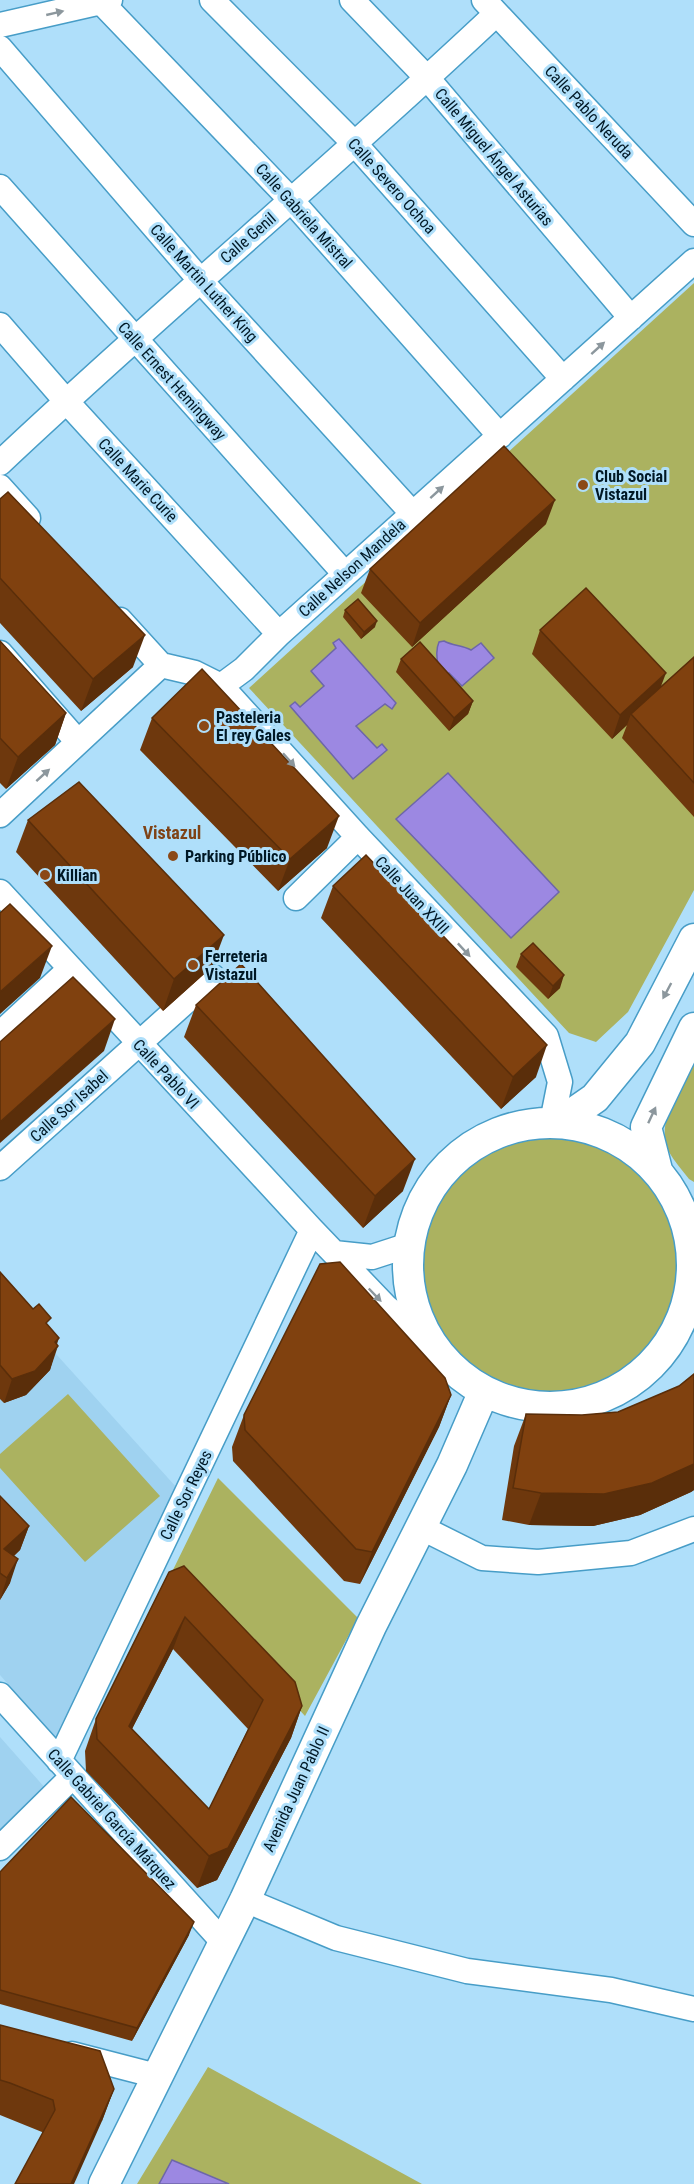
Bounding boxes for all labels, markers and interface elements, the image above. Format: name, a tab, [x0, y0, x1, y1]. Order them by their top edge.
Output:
one-way arrow	[46, 7, 64, 17]
street label: Calle Pablo Neruda	[541, 61, 637, 163]
street label: Calle Miguel Ángel Asturias	[431, 84, 557, 230]
street label: Calle Severo Ochoa	[344, 134, 440, 238]
street label: Calle Gabriela Mistral	[252, 159, 356, 273]
street label: Calle Genil	[216, 209, 280, 267]
street label: Calle Martin Luther King	[146, 220, 262, 346]
street label: Calle Ernest Hemingway	[114, 318, 230, 444]
one-way arrow	[590, 341, 605, 355]
street label: Calle Marie Curie	[94, 434, 182, 526]
place label: Club Social Vistazul	[595, 467, 667, 504]
marker: Club Social Vistazul	[576, 478, 590, 492]
one-way arrow	[429, 485, 444, 499]
street label: Calle Nelson Mandela	[295, 515, 409, 621]
place label: Pasteleria El rey Gales	[216, 708, 291, 745]
marker: Pasteleria El rey Gales	[197, 719, 211, 733]
one-way arrow	[282, 753, 296, 768]
one-way arrow	[35, 769, 50, 782]
district label: Vistazul	[143, 822, 201, 843]
place label: Parking Público	[185, 847, 286, 866]
marker: Parking Público	[166, 849, 180, 863]
street label: Calle Juan XXIII	[371, 852, 453, 938]
place label: Killian	[57, 866, 98, 885]
marker: Killian	[38, 868, 52, 882]
one-way arrow	[457, 942, 471, 957]
place label: Ferreteria Vistazul	[205, 947, 268, 984]
marker: Ferreteria Vistazul	[186, 958, 200, 972]
one-way arrow	[662, 982, 672, 999]
street label: Calle Pablo VI	[129, 1035, 203, 1113]
street label: Calle Sor Isabel	[26, 1066, 112, 1146]
one-way arrow	[647, 1105, 657, 1123]
one-way arrow	[367, 1288, 381, 1302]
street label: Calle Sor Reyes	[156, 1447, 216, 1543]
street label: Avenida Juan Pablo II	[259, 1723, 333, 1855]
street label: Calle Gabriel García Márquez	[44, 1745, 180, 1893]

